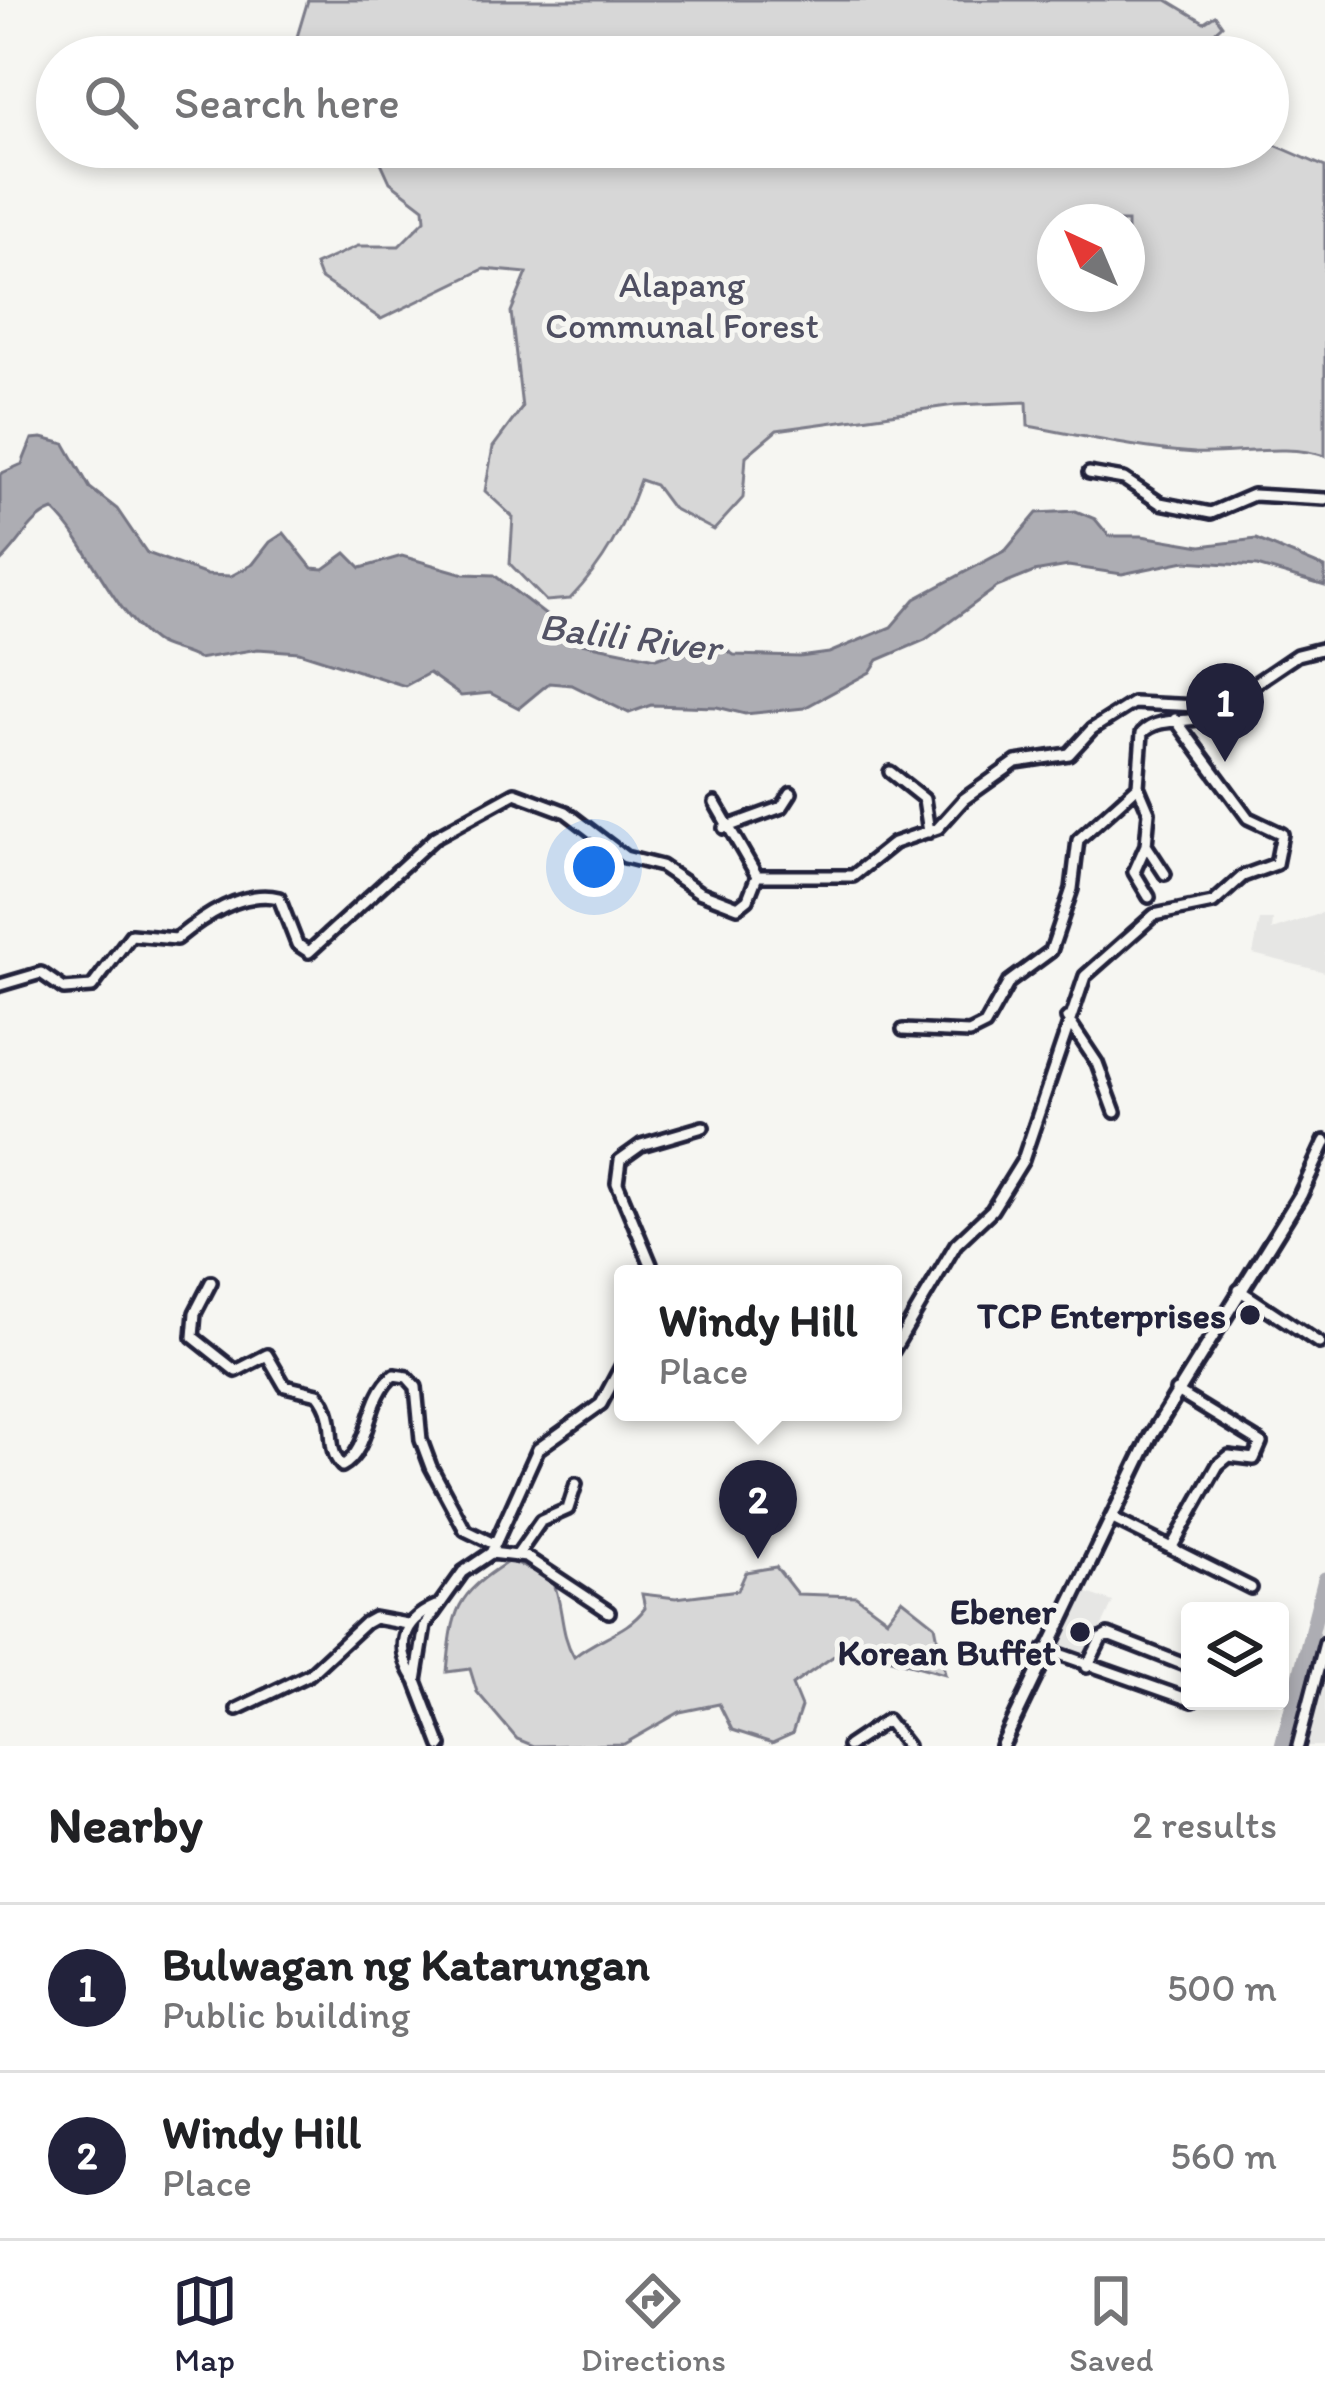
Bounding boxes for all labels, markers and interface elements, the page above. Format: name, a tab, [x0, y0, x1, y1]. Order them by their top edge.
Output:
search box	[36, 36, 1289, 168]
icon: search	[78, 69, 144, 135]
text: Search here	[174, 75, 400, 129]
north arrow	[1037, 204, 1145, 312]
park label: Alapang Communal Forest	[545, 263, 819, 347]
water label: Balili River	[537, 602, 728, 671]
pin: 1	[1186, 663, 1264, 762]
your location	[564, 837, 624, 897]
popup	[614, 1265, 902, 1421]
text: Windy Hill	[658, 1293, 858, 1347]
place label: TCP Enterprises	[976, 1294, 1226, 1337]
marker: TCP Enterprises	[1237, 1302, 1263, 1328]
text: Place	[658, 1347, 748, 1394]
pin: 2	[719, 1460, 797, 1559]
place label: Ebener Korean Buffet	[837, 1590, 1057, 1674]
map controls	[1181, 1602, 1289, 1710]
button: layers	[1181, 1602, 1289, 1710]
marker: Ebener Korean Buffet	[1067, 1619, 1093, 1645]
text: Nearby	[48, 1794, 203, 1855]
text: 2 results	[1132, 1801, 1277, 1848]
text: Bulwagan ng Katarungan	[162, 1937, 650, 1991]
text: 1	[78, 1964, 96, 2011]
text: 500 m	[1167, 1964, 1277, 2011]
text: Public building	[162, 1991, 410, 2038]
text: Windy Hill	[162, 2105, 361, 2159]
text: 2	[77, 2132, 97, 2179]
text: 560 m	[1170, 2132, 1277, 2179]
text: Place	[162, 2159, 252, 2206]
tab: Map	[172, 2268, 238, 2379]
tab: Directions	[581, 2268, 726, 2379]
tab: Saved	[1069, 2268, 1153, 2379]

